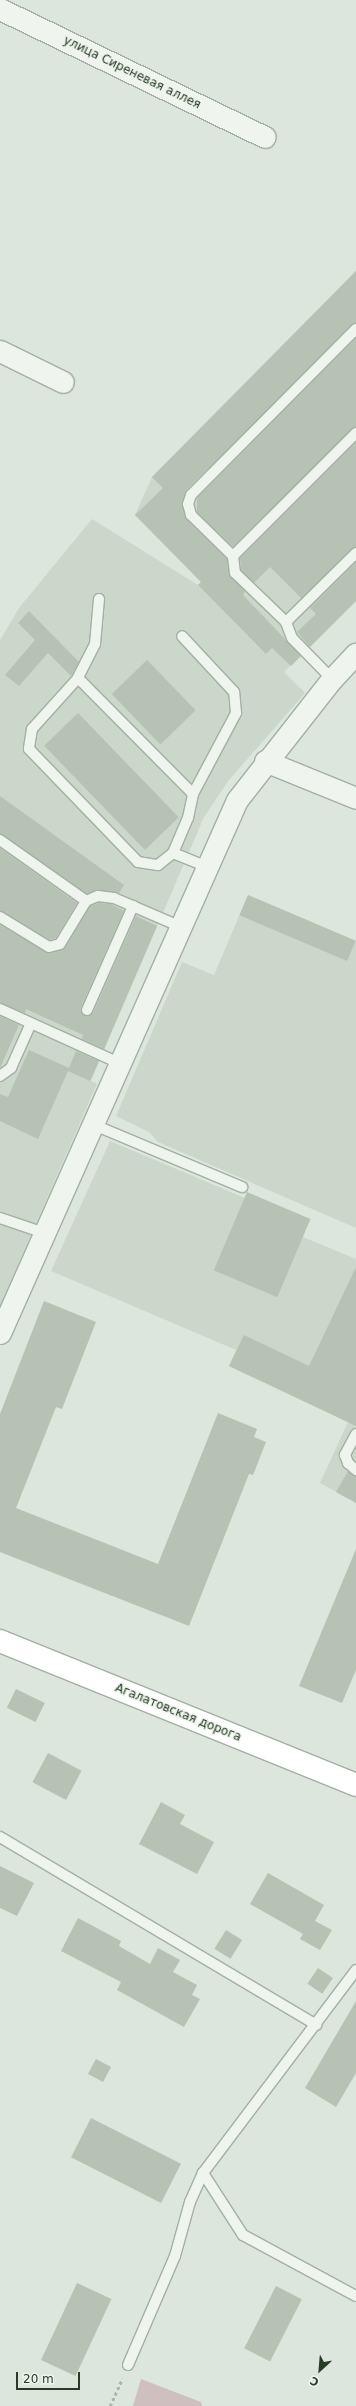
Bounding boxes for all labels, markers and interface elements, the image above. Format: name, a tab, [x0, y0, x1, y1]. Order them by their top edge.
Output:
street label: улица Сиреневая аллея	[61, 33, 203, 113]
street label: Агалатовская дорога	[113, 1681, 243, 1745]
north arrow	[300, 2350, 340, 2390]
scale bar	[18, 2364, 82, 2390]
text: 20 m	[23, 2372, 54, 2386]
text: С	[308, 2374, 321, 2389]

